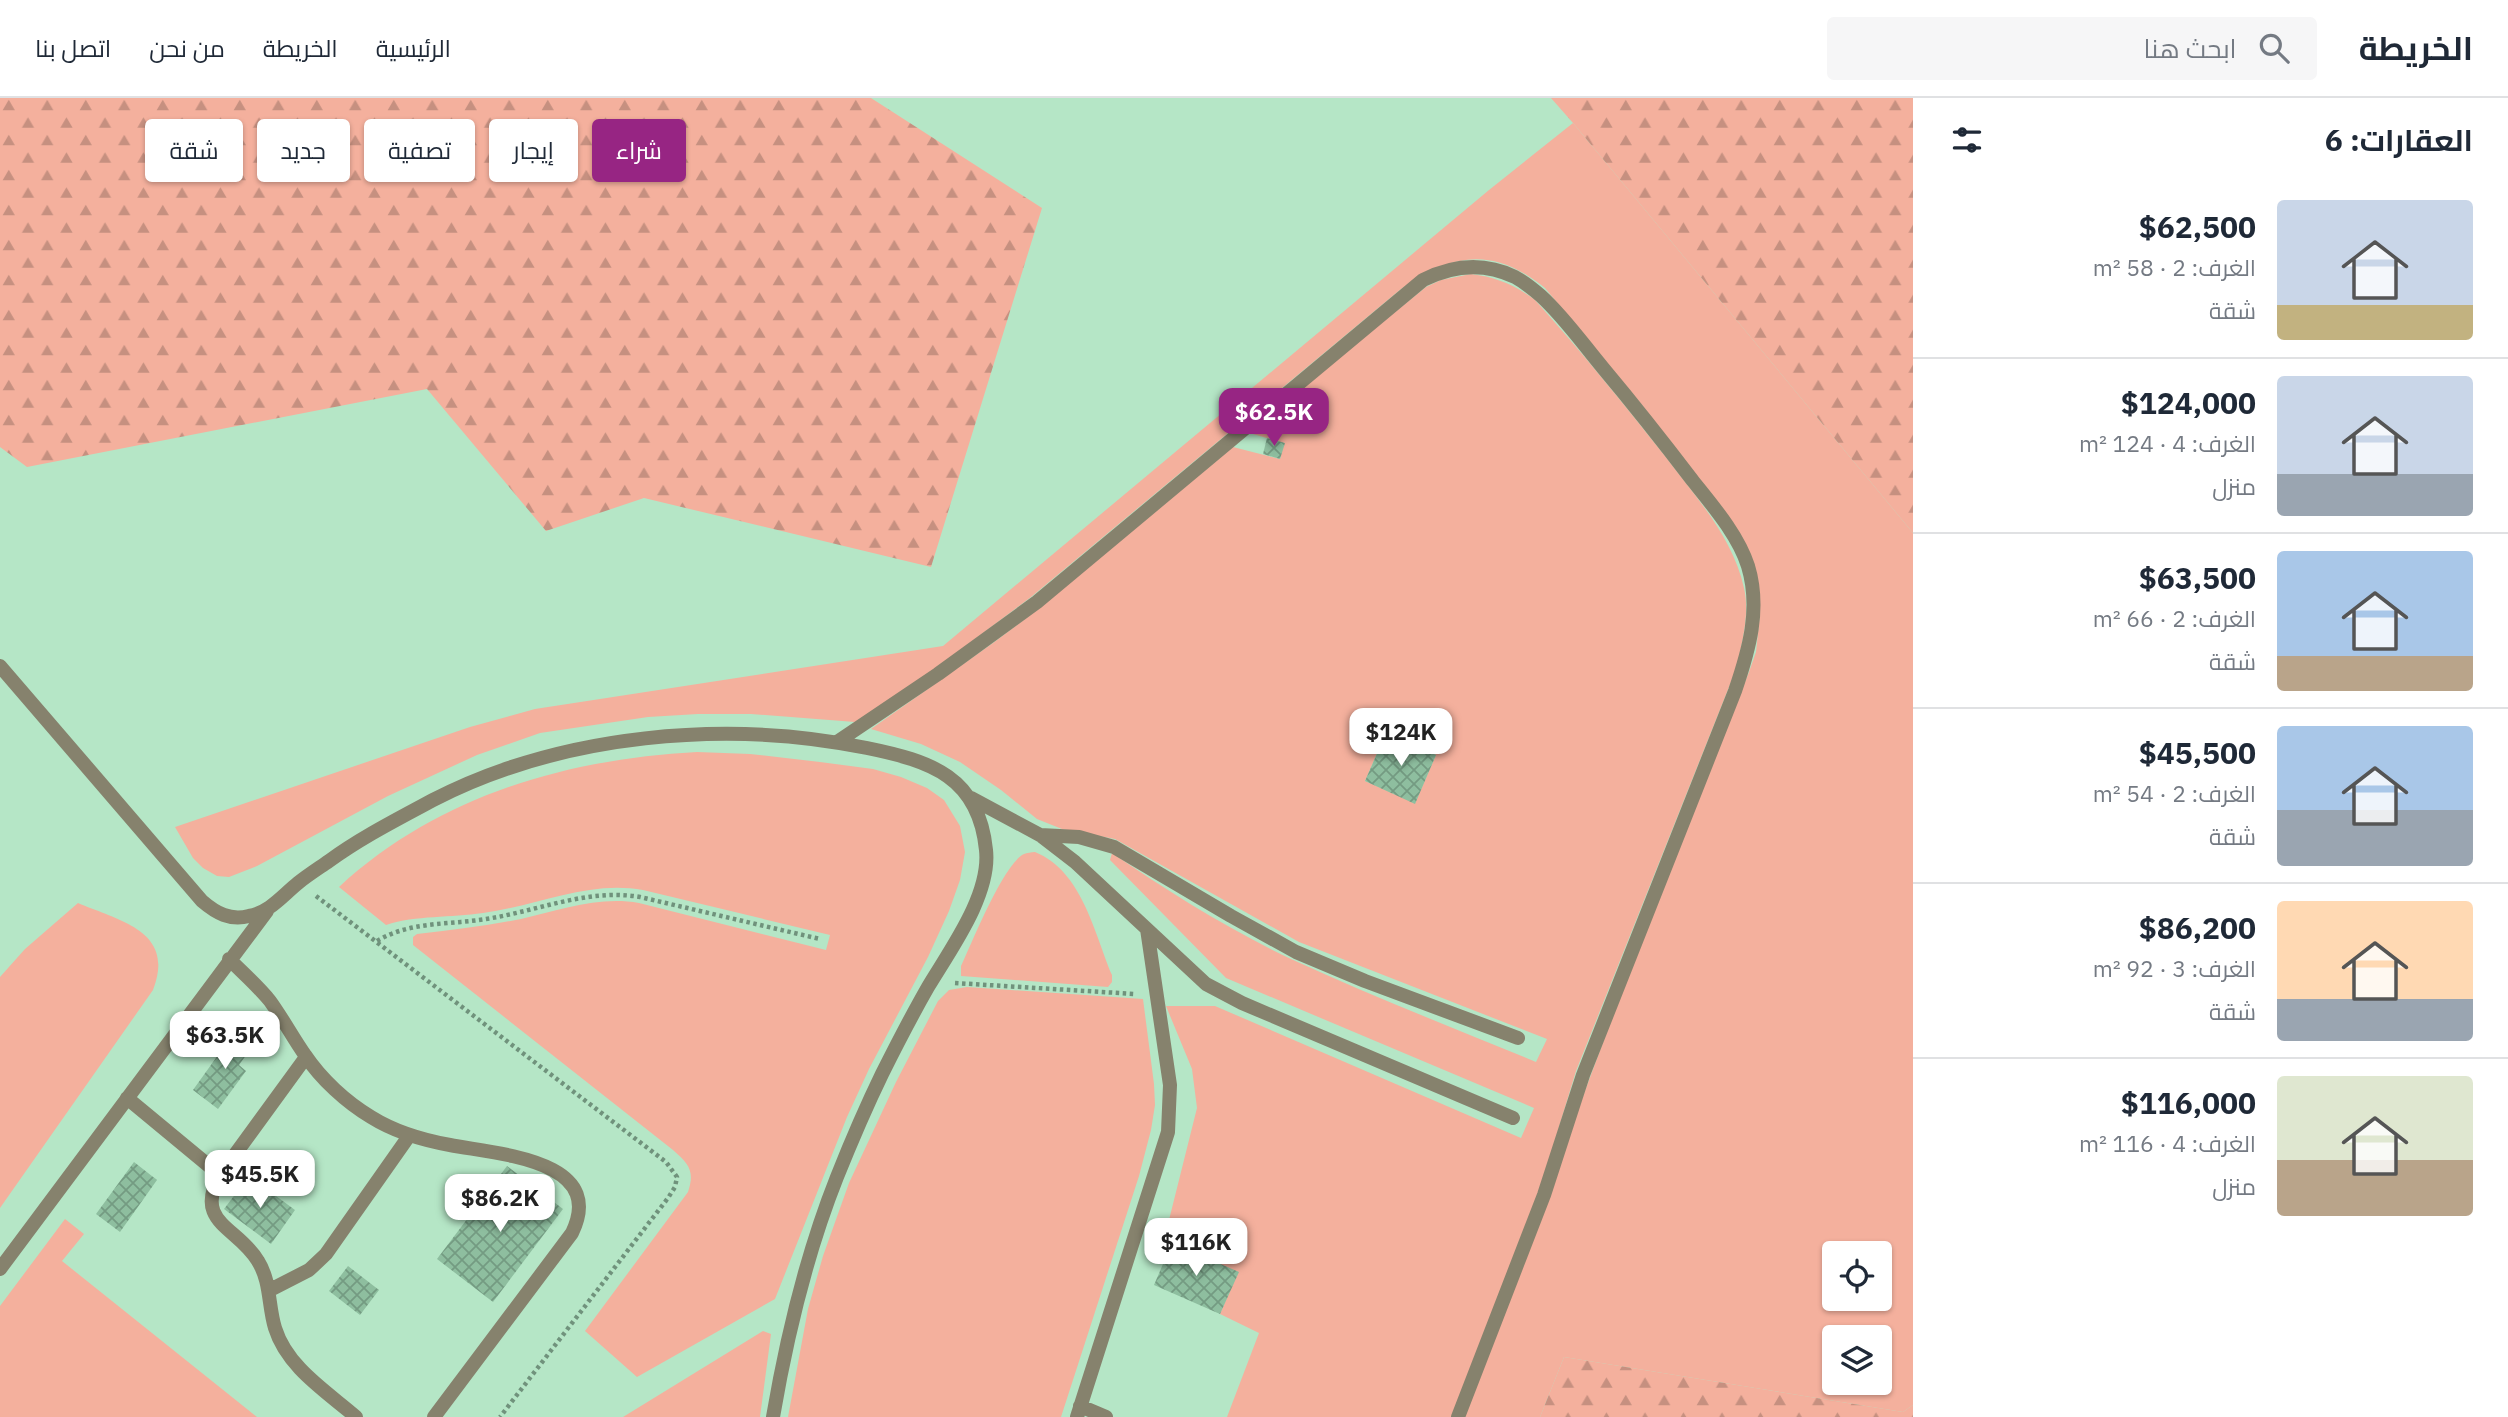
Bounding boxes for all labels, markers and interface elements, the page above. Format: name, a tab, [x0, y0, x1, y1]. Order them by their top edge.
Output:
search box	[1827, 17, 2317, 80]
text: الخريطة	[2359, 26, 2473, 69]
icon: search	[2255, 29, 2293, 67]
text: ابحث هنا	[2144, 31, 2237, 65]
text: اتصل بنا	[35, 32, 111, 64]
text: من نحن	[149, 32, 225, 64]
text: الخريطة	[263, 32, 338, 64]
text: الرئيسية	[376, 32, 451, 64]
chip: شقة	[145, 119, 243, 182]
chip: جديد	[257, 119, 350, 182]
chip: تصفية	[364, 119, 475, 182]
chip: إيجار	[489, 119, 578, 182]
chip: شراء	[592, 119, 686, 182]
text: العقارات: 6	[2325, 120, 2473, 159]
icon: filters	[1948, 121, 1986, 159]
text: $62,500	[2139, 207, 2256, 246]
icon: home	[2333, 228, 2417, 312]
text: الغرف: 2 · 58 m²	[2093, 252, 2256, 282]
text: شقة	[2209, 295, 2256, 325]
text: $124,000	[2121, 383, 2256, 422]
pin: $62.5K	[1217, 388, 1331, 448]
text: $62.5K	[1235, 396, 1313, 426]
icon: home	[2333, 404, 2417, 488]
text: الغرف: 4 · 124 m²	[2079, 428, 2256, 458]
text: منزل	[2212, 471, 2256, 501]
text: $63,500	[2139, 558, 2256, 597]
icon: home	[2333, 579, 2417, 663]
text: الغرف: 2 · 66 m²	[2093, 603, 2256, 633]
text: شقة	[2209, 646, 2256, 676]
pin: $124K	[1352, 708, 1450, 768]
text: $124K	[1365, 716, 1437, 746]
text: $45,500	[2139, 733, 2256, 772]
icon: home	[2333, 754, 2417, 838]
text: الغرف: 2 · 54 m²	[2093, 778, 2256, 808]
text: شقة	[2209, 821, 2256, 851]
text: $86,200	[2139, 908, 2256, 947]
icon: home	[2333, 929, 2417, 1013]
text: الغرف: 3 · 92 m²	[2093, 953, 2256, 983]
text: شقة	[2209, 996, 2256, 1026]
pin: $63.5K	[168, 1012, 282, 1071]
text: $63.5K	[186, 1019, 264, 1049]
text: $116,000	[2121, 1083, 2256, 1122]
icon: home	[2333, 1104, 2417, 1188]
text: الغرف: 4 · 116 m²	[2079, 1128, 2256, 1158]
pin: $45.5K	[203, 1150, 317, 1210]
text: $45.5K	[221, 1158, 299, 1188]
text: منزل	[2212, 1171, 2256, 1201]
pin: $86.2K	[443, 1174, 557, 1234]
text: $86.2K	[461, 1182, 539, 1212]
pin: $116K	[1147, 1218, 1245, 1278]
text: $116K	[1160, 1226, 1232, 1256]
map controls	[1822, 1241, 1892, 1395]
button: locate	[1822, 1241, 1892, 1311]
button: layers	[1822, 1325, 1892, 1395]

